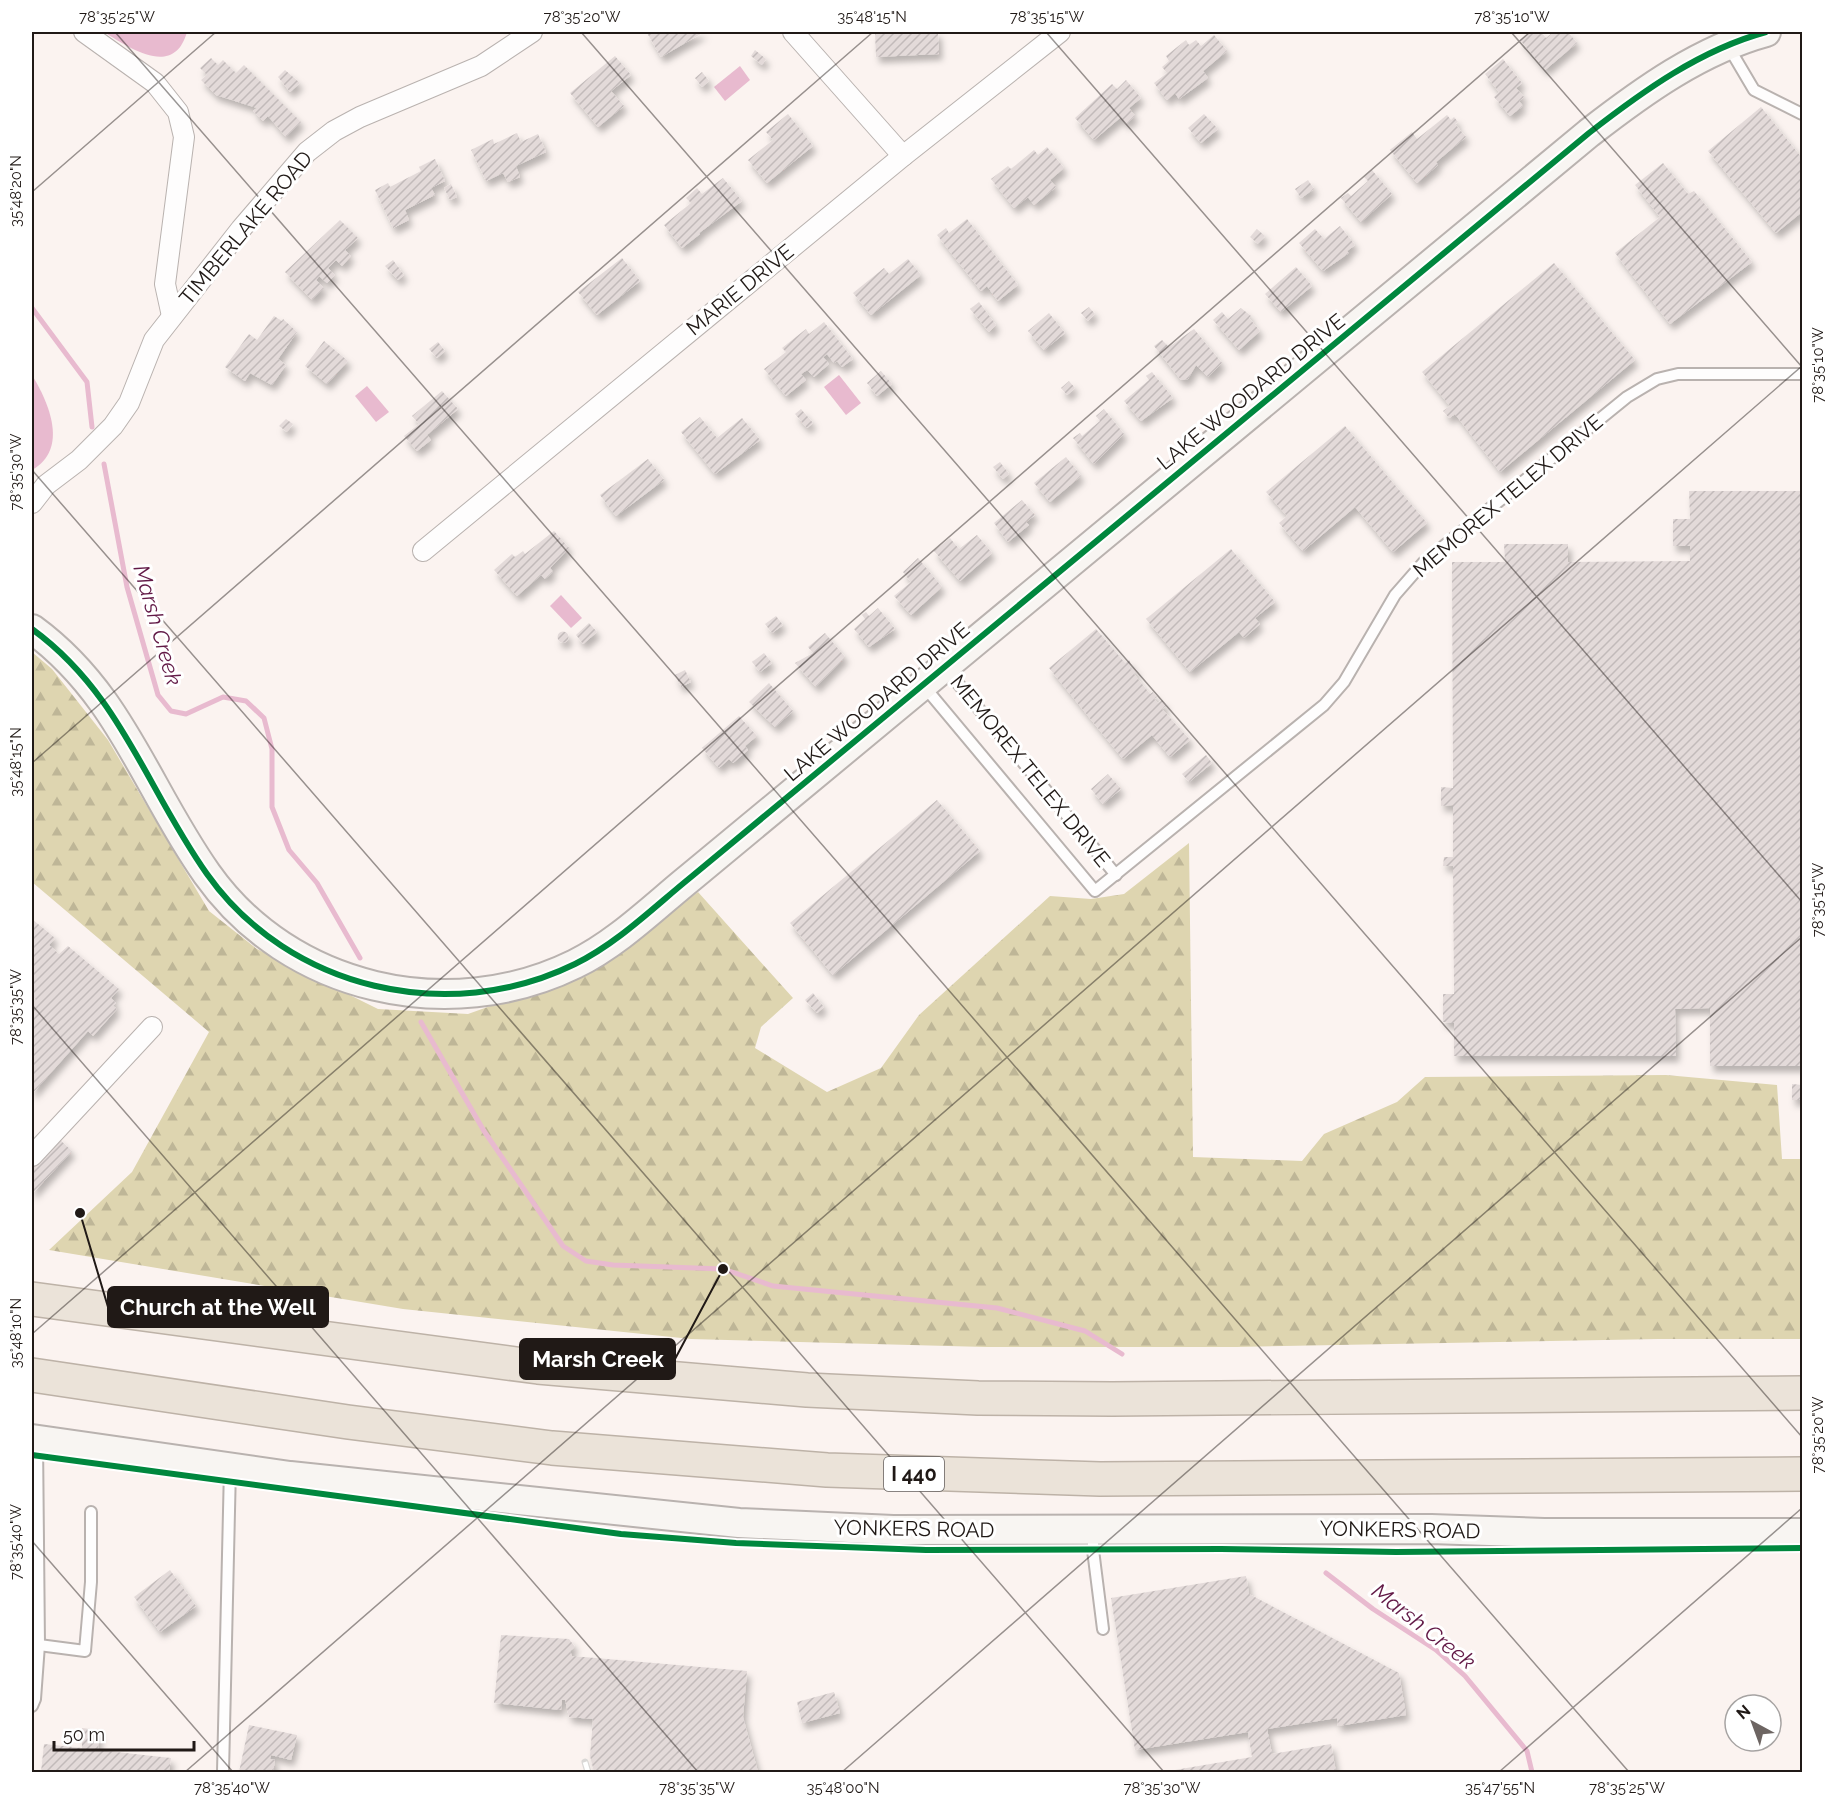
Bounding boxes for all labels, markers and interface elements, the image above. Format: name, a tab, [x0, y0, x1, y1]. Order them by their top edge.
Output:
text: 78°35'25"W	[79, 8, 155, 26]
text: 78°35'20"W	[544, 8, 621, 26]
text: 35°48'15"N	[837, 8, 907, 26]
text: 78°35'15"W	[1010, 8, 1085, 26]
text: 78°35'10"W	[1474, 8, 1550, 26]
street label: TIMBERLAKE ROAD	[174, 146, 317, 310]
text: 35°48'20"N	[7, 155, 25, 227]
street label: MARIE DRIVE	[681, 239, 798, 340]
street label: LAKE WOODARD DRIVE	[1152, 308, 1350, 475]
text: 78°35'10"W	[1809, 327, 1827, 403]
street label: MEMOREX TELEX DRIVE	[1408, 409, 1608, 582]
text: 78°35'30"W	[7, 433, 25, 510]
water label: Marsh Creek	[128, 562, 188, 688]
street label: LAKE WOODARD DRIVE	[779, 617, 974, 786]
street label: MEMOREX TELEX DRIVE	[945, 670, 1116, 872]
text: 35°48'15"N	[7, 727, 25, 797]
text: 78°35'15"W	[1809, 862, 1827, 937]
text: 78°35'35"W	[7, 969, 25, 1045]
callout: Church at the Well	[108, 1287, 328, 1327]
text: Church at the Well	[120, 1294, 317, 1320]
text: 35°48'10"N	[7, 1298, 25, 1368]
callout: Marsh Creek	[520, 1339, 675, 1379]
text: Marsh Creek	[532, 1346, 665, 1372]
text: 78°35'20"W	[1809, 1396, 1827, 1473]
road number: I 440	[884, 1457, 944, 1491]
text: 78°35'40"W	[7, 1504, 25, 1580]
street label: YONKERS ROAD	[833, 1515, 995, 1542]
street label: YONKERS ROAD	[1319, 1516, 1481, 1543]
water label: Marsh Creek	[1367, 1578, 1481, 1675]
north arrow	[1723, 1693, 1783, 1753]
text: N	[1733, 1701, 1754, 1723]
scale bar	[54, 1714, 194, 1752]
text: 50 m	[63, 1724, 105, 1745]
text: 78°35'40"W	[194, 1779, 270, 1797]
text: 78°35'35"W	[659, 1779, 735, 1797]
text: 35°48'00"N	[806, 1779, 880, 1797]
text: 78°35'30"W	[1124, 1779, 1201, 1797]
text: 35°47'55"N	[1465, 1779, 1535, 1797]
text: 78°35'25"W	[1589, 1779, 1665, 1797]

